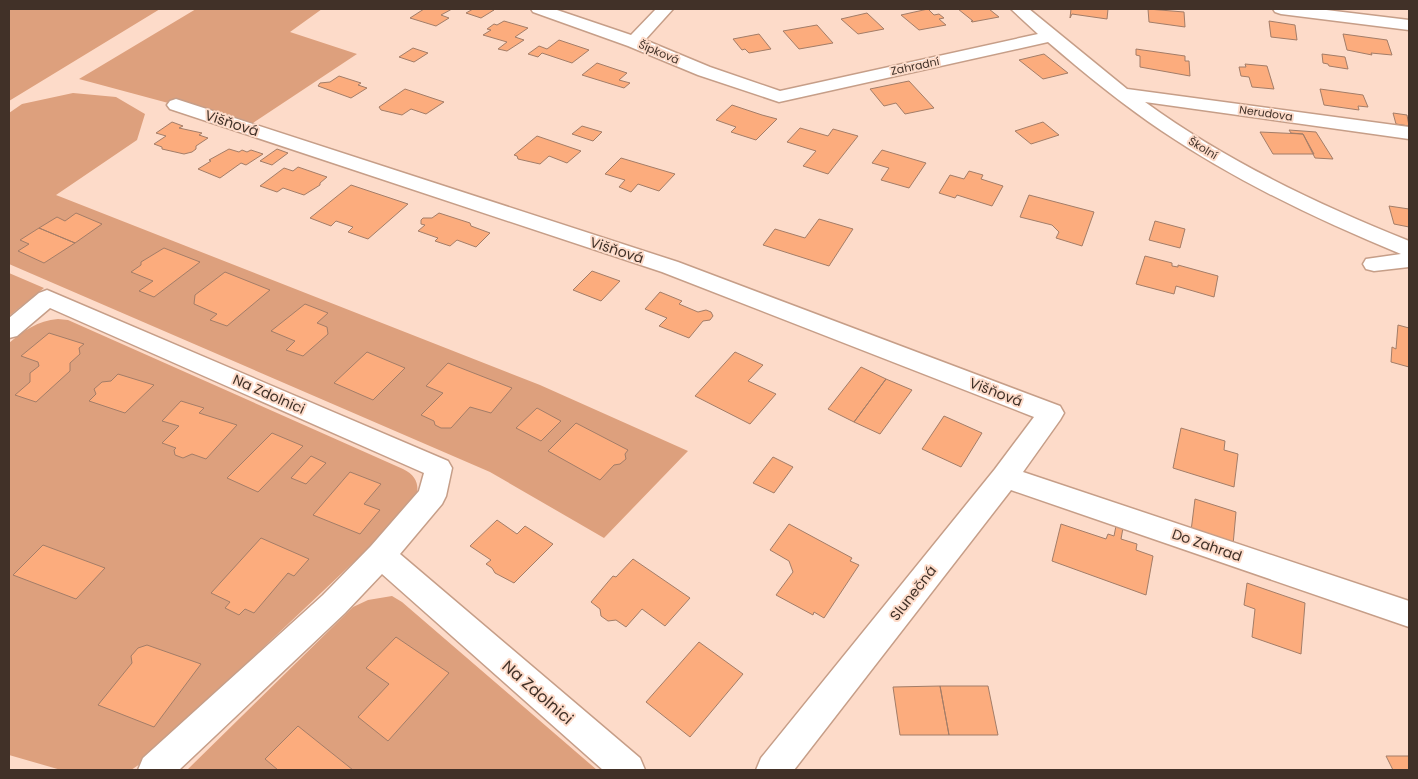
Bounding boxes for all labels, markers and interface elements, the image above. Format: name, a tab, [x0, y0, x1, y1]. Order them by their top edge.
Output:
street label: Šípková	[636, 36, 682, 68]
street label: Zahradní	[889, 53, 941, 79]
street label: Nerudova	[1238, 101, 1294, 125]
street label: Višňová	[203, 105, 261, 141]
street label: Školní	[1185, 133, 1221, 163]
street label: Višňová	[588, 232, 646, 268]
street label: Na Zdolnici	[230, 369, 308, 419]
street label: Višňová	[967, 373, 1025, 411]
street label: Do Zahrad	[1169, 524, 1245, 566]
street label: Slunečná	[885, 561, 941, 625]
street label: Na Zdolnici	[497, 655, 578, 730]

